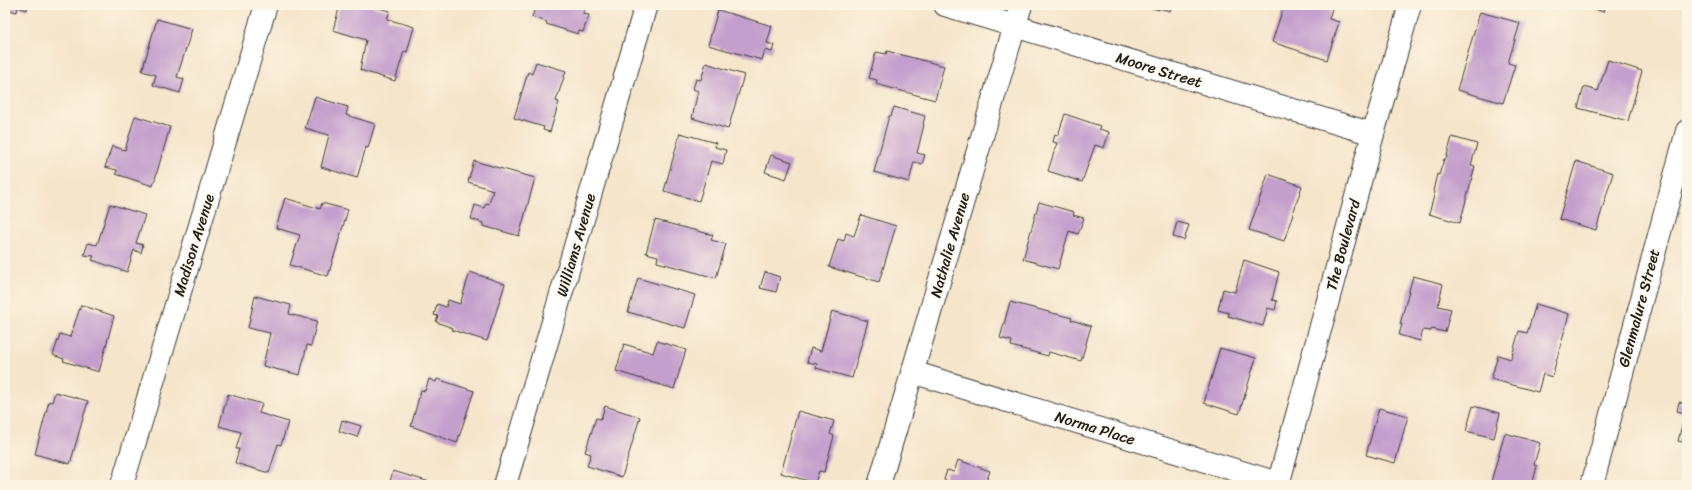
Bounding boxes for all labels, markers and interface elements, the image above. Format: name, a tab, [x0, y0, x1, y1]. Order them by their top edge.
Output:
street label: Moore Street	[1113, 45, 1206, 96]
street label: Nathalie Avenue	[923, 189, 977, 301]
street label: Madison Avenue	[166, 190, 222, 300]
street label: Williams Avenue	[549, 190, 603, 300]
street label: The Boulevard	[1318, 195, 1368, 294]
street label: Glenmalure Street	[1611, 245, 1667, 370]
street label: Norma Place	[1052, 403, 1139, 453]

